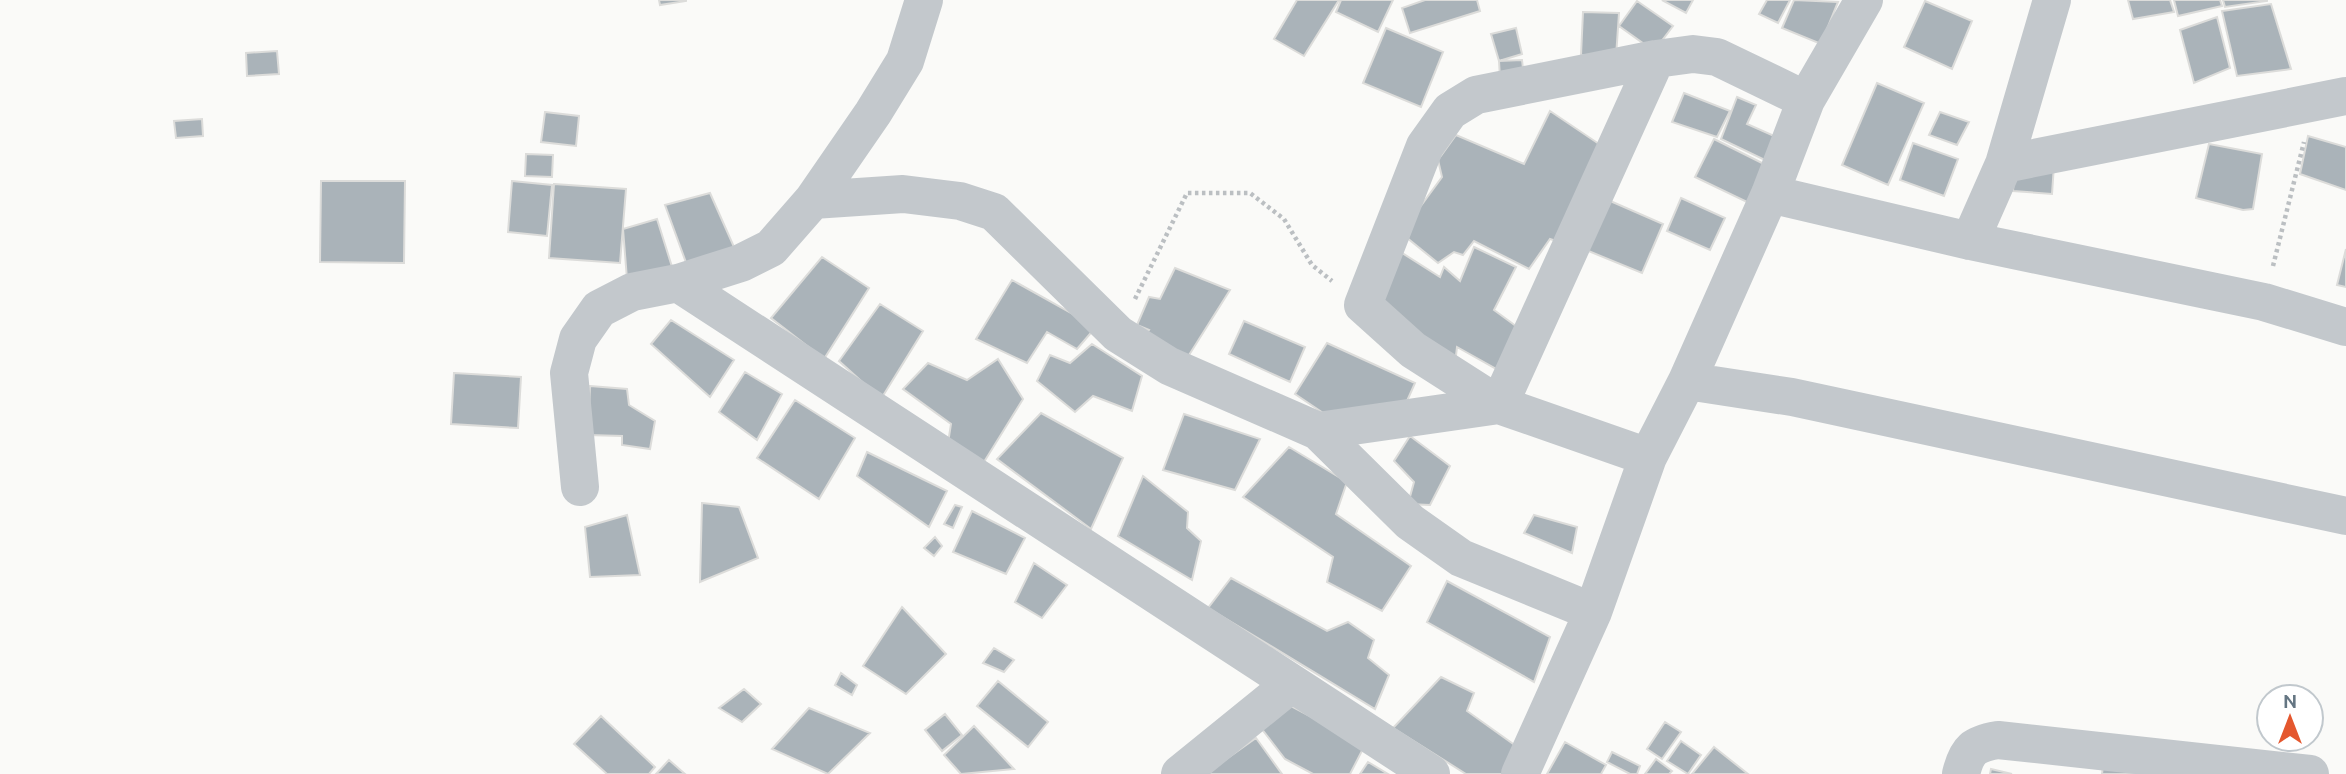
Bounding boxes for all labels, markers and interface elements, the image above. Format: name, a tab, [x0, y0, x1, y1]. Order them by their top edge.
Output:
north arrow	[2255, 683, 2325, 753]
text: N	[2283, 690, 2297, 712]

